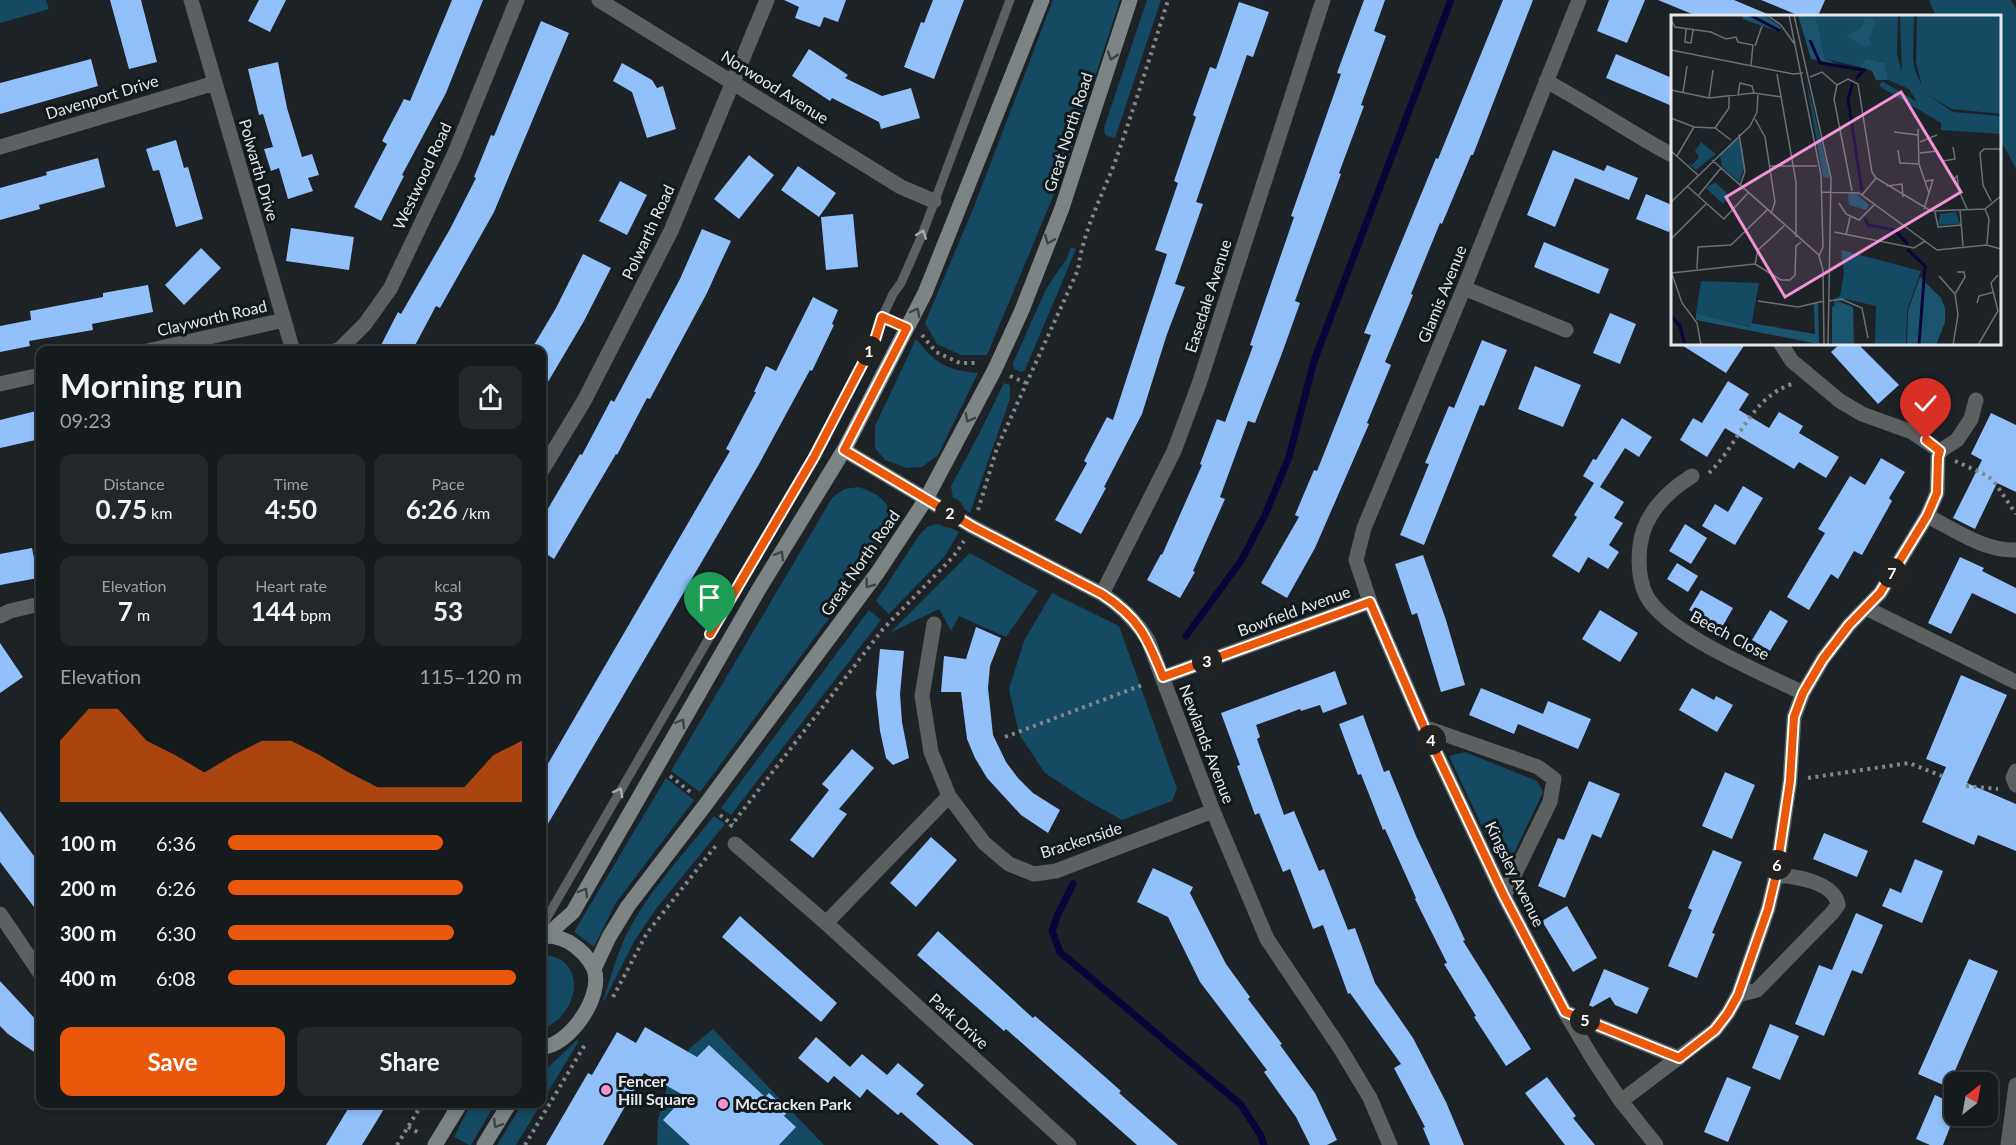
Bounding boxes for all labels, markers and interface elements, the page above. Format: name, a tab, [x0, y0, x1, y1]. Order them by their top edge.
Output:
inset map	[1671, 15, 2001, 345]
street label: Norwood Avenue	[718, 46, 832, 127]
one-way arrow	[1107, 50, 1119, 61]
street label: Davenport Drive	[43, 70, 161, 123]
street label: Great North Road	[1039, 70, 1096, 194]
street label: Polwarth Drive	[236, 117, 283, 223]
street label: Westwood Road	[388, 119, 455, 232]
street label: Polwarth Road	[617, 181, 678, 282]
one-way arrow	[915, 229, 927, 240]
one-way arrow	[1044, 234, 1057, 245]
street label: Easedale Avenue	[1180, 237, 1235, 355]
street label: Glamis Avenue	[1413, 242, 1470, 345]
street label: Clayworth Road	[155, 296, 269, 339]
one-way arrow	[909, 307, 920, 318]
pin: 1	[854, 336, 884, 366]
text: 1	[864, 341, 874, 360]
text: Morning run	[60, 365, 243, 405]
button: share	[459, 366, 522, 429]
pin	[1900, 378, 1951, 440]
icon: check	[1909, 387, 1942, 420]
text: 09:23	[60, 408, 111, 432]
one-way arrow	[965, 411, 976, 422]
text: Distance	[103, 474, 165, 493]
text: Time	[274, 474, 308, 493]
text: Pace	[431, 474, 465, 493]
text: 0.75	[96, 493, 147, 525]
text: 4:50	[265, 493, 317, 525]
text: 6:26	[406, 493, 458, 525]
pin: 2	[935, 498, 965, 528]
text: km	[147, 503, 172, 522]
text: /km	[458, 503, 490, 522]
text: 2	[945, 503, 955, 522]
street label: Great North Road	[816, 506, 903, 619]
one-way arrow	[772, 551, 784, 561]
pin: 7	[1877, 558, 1907, 588]
text: 7	[1887, 563, 1897, 582]
pin	[684, 572, 735, 634]
text: Elevation	[102, 576, 167, 595]
text: Heart rate	[255, 576, 327, 595]
text: kcal	[434, 576, 462, 595]
one-way arrow	[865, 578, 876, 589]
icon: arrive	[693, 581, 726, 614]
street label: Bowfield Avenue	[1235, 581, 1353, 640]
text: 7	[118, 595, 133, 627]
text: 144	[251, 595, 296, 627]
text: 53	[433, 595, 463, 627]
text: m	[133, 605, 150, 624]
text: bpm	[296, 605, 331, 624]
street label: Beech Close	[1687, 606, 1773, 663]
pin: 3	[1192, 646, 1222, 676]
text: 3	[1202, 651, 1212, 670]
text: Elevation	[60, 664, 141, 688]
text: 115–120 m	[419, 664, 522, 688]
street label: Newlands Avenue	[1176, 682, 1239, 806]
one-way arrow	[674, 719, 685, 729]
pin: 4	[1416, 725, 1446, 755]
text: 4	[1426, 730, 1436, 749]
one-way arrow	[612, 788, 623, 798]
street label: Brackenside	[1038, 817, 1124, 862]
street label: Kingsley Avenue	[1482, 818, 1549, 930]
text: 100 m	[60, 831, 116, 855]
text: 6:36	[156, 831, 196, 855]
pin: 6	[1762, 850, 1792, 880]
text: 6	[1772, 855, 1782, 874]
text: 200 m	[60, 876, 116, 900]
text: 6:26	[156, 876, 196, 900]
one-way arrow	[577, 888, 588, 898]
text: 300 m	[60, 921, 116, 945]
text: 6:30	[156, 921, 196, 945]
text: 400 m	[60, 966, 116, 990]
text: 6:08	[156, 966, 196, 990]
street label: Park Drive	[926, 989, 993, 1052]
pin: 5	[1570, 1005, 1600, 1035]
text: 5	[1580, 1010, 1590, 1029]
button: Save	[60, 1027, 285, 1096]
button: Share	[297, 1027, 522, 1096]
place label: Fencer Hill Square	[618, 1071, 696, 1108]
north arrow	[1944, 1072, 1998, 1126]
map controls	[1944, 1072, 1998, 1126]
marker: Fencer Hill Square	[599, 1083, 613, 1097]
place label: McCracken Park	[735, 1094, 852, 1113]
marker: McCracken Park	[716, 1097, 730, 1111]
one-way arrow	[493, 1118, 504, 1129]

